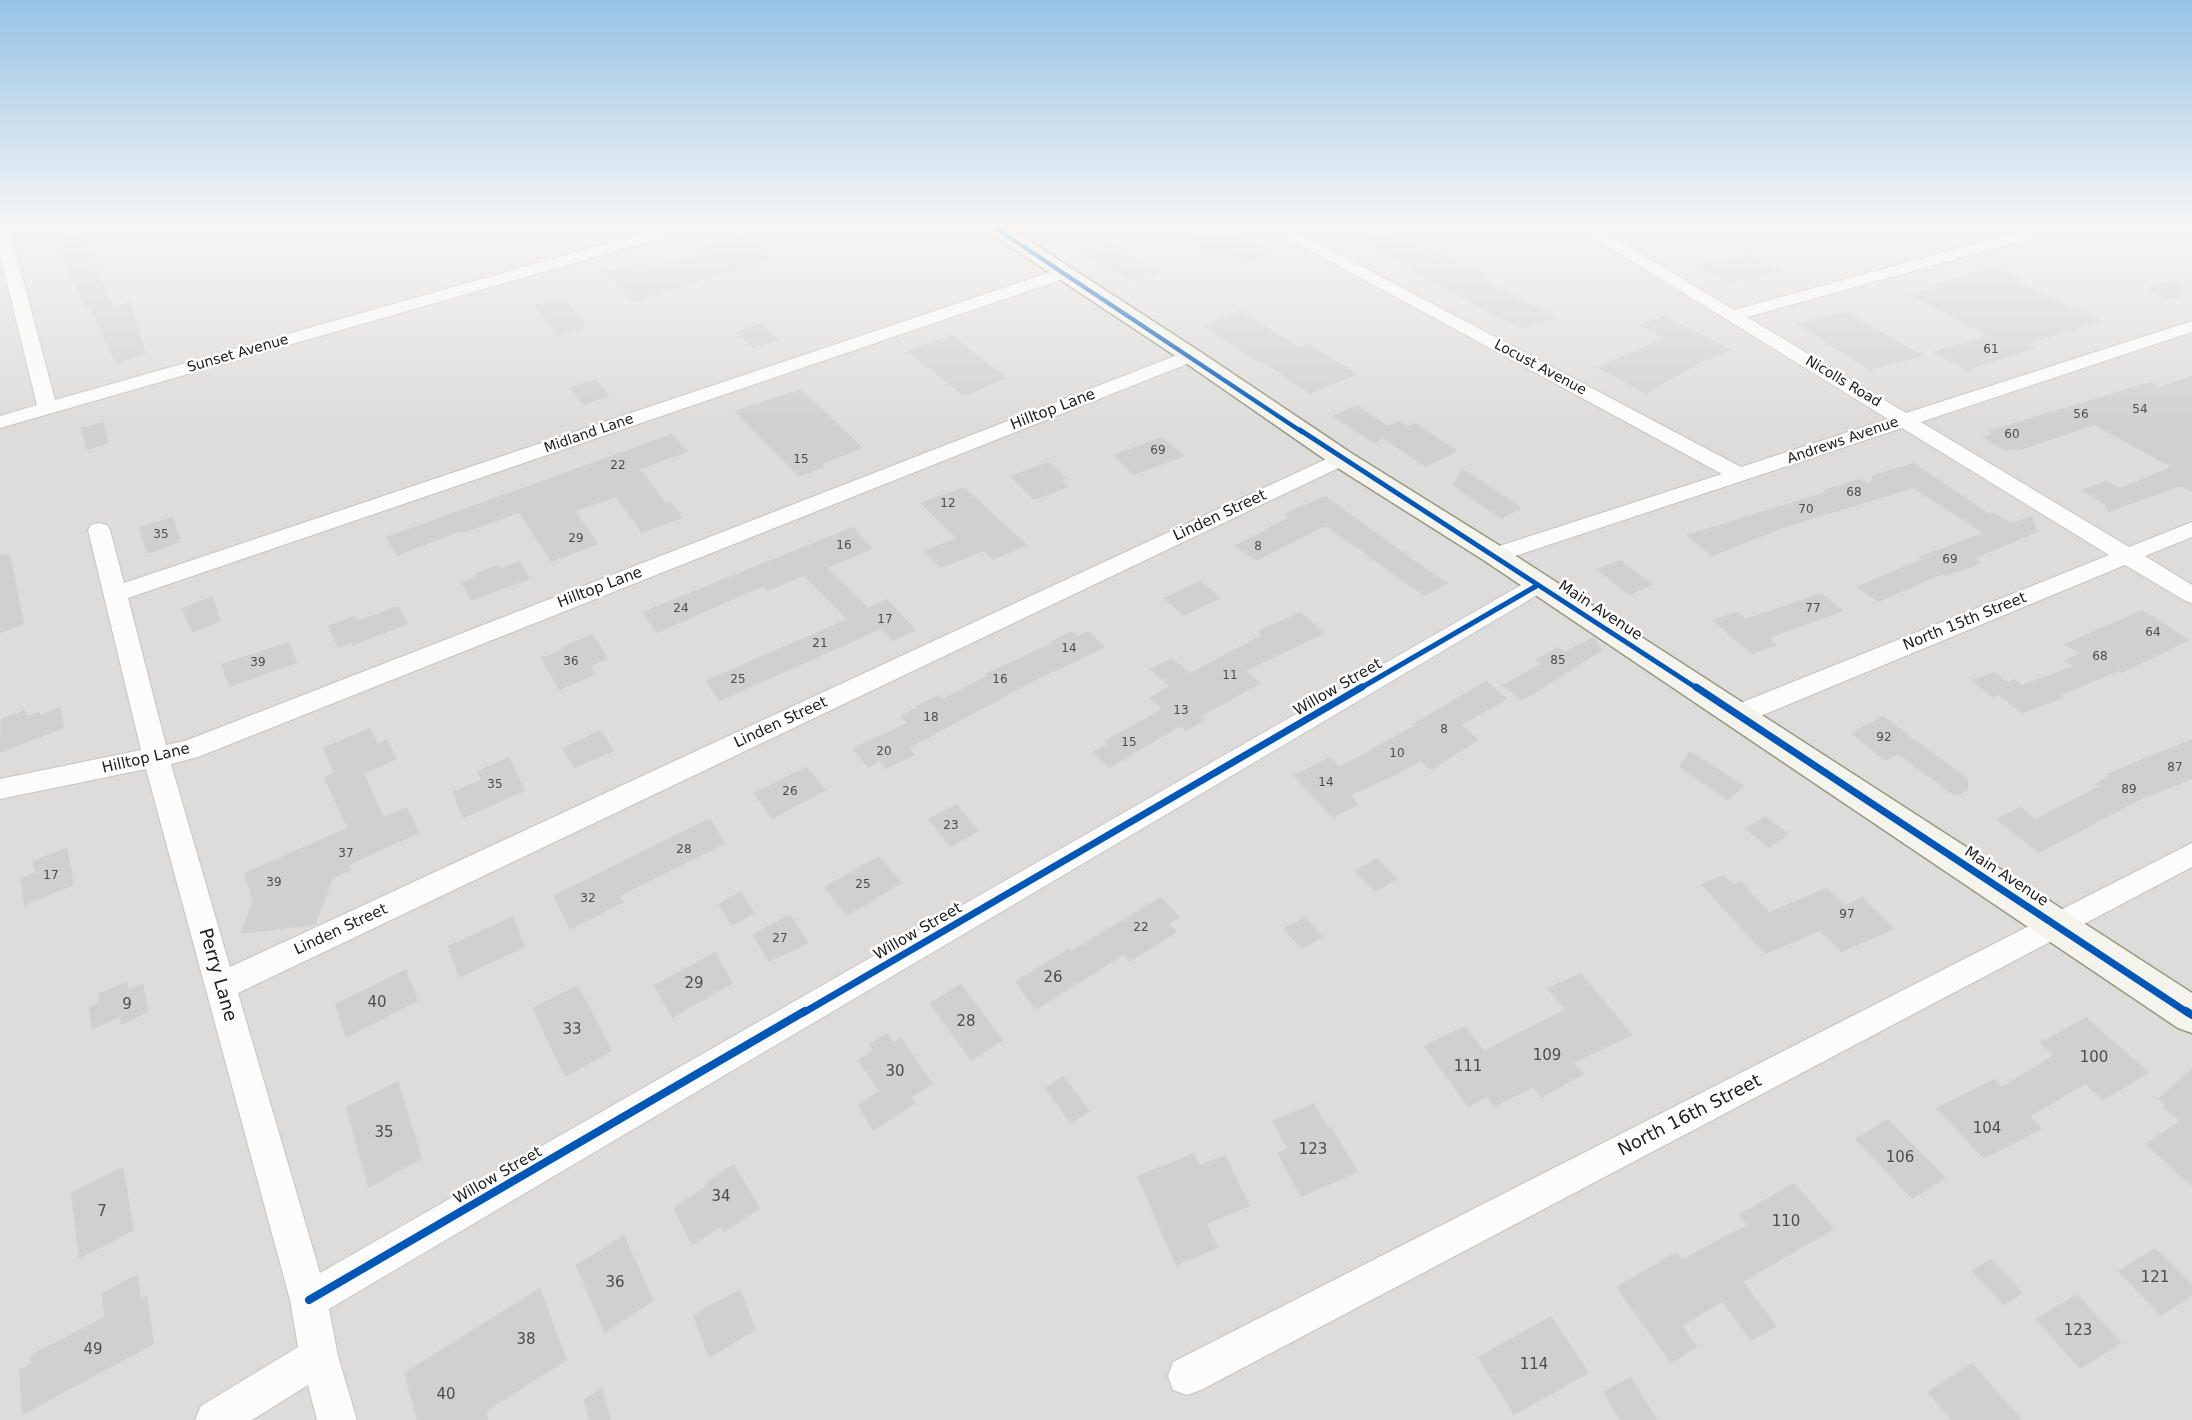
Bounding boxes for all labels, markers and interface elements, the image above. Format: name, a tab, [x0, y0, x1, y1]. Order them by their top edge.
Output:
street label: Sunset Avenue	[185, 332, 291, 376]
street label: Locust Avenue	[1491, 337, 1589, 399]
house number: 61	[1983, 343, 1999, 357]
street label: Nicolls Road	[1802, 353, 1884, 411]
street label: Hilltop Lane	[1008, 386, 1098, 434]
house number: 54	[2132, 403, 2148, 417]
house number: 56	[2073, 408, 2089, 422]
street label: Midland Lane	[542, 411, 636, 457]
street label: Andrews Avenue	[1785, 414, 1901, 468]
house number: 60	[2004, 428, 2020, 442]
house number: 69	[1150, 444, 1166, 458]
house number: 15	[793, 453, 809, 467]
house number: 22	[610, 459, 626, 473]
house number: 68	[1846, 486, 1862, 500]
street label: Linden Street	[1171, 487, 1269, 545]
house number: 12	[940, 497, 956, 511]
house number: 70	[1798, 503, 1814, 517]
house number: 35	[153, 528, 169, 542]
house number: 29	[568, 532, 584, 546]
house number: 16	[836, 539, 852, 553]
house number: 8	[1254, 540, 1262, 554]
house number: 69	[1942, 553, 1958, 567]
street label: Hilltop Lane	[555, 564, 645, 612]
street label: Main Avenue	[1555, 577, 1645, 645]
street label: North 15th Street	[1901, 589, 2029, 655]
house number: 24	[673, 602, 689, 616]
house number: 77	[1805, 602, 1821, 616]
house number: 17	[877, 613, 893, 627]
house number: 64	[2145, 626, 2161, 640]
house number: 21	[812, 637, 828, 651]
house number: 14	[1061, 642, 1077, 656]
house number: 68	[2092, 650, 2108, 664]
house number: 85	[1550, 654, 1566, 668]
house number: 36	[563, 655, 579, 669]
house number: 39	[250, 656, 266, 670]
street label: Willow Street	[1291, 656, 1385, 720]
house number: 11	[1222, 669, 1238, 683]
house number: 25	[730, 673, 746, 687]
house number: 16	[992, 673, 1008, 687]
street label: Linden Street	[732, 694, 830, 752]
house number: 13	[1173, 704, 1189, 718]
house number: 18	[923, 711, 939, 725]
house number: 8	[1440, 723, 1448, 737]
house number: 92	[1876, 731, 1892, 745]
house number: 15	[1121, 736, 1137, 750]
street label: Hilltop Lane	[100, 740, 192, 778]
house number: 20	[876, 745, 892, 759]
house number: 10	[1389, 747, 1405, 761]
house number: 87	[2167, 761, 2183, 775]
house number: 14	[1318, 776, 1334, 790]
house number: 35	[487, 778, 503, 792]
house number: 89	[2121, 783, 2137, 797]
house number: 26	[782, 785, 798, 799]
house number: 23	[943, 819, 959, 833]
house number: 28	[676, 843, 692, 857]
street label: Main Avenue	[1961, 843, 2051, 911]
house number: 37	[338, 847, 354, 861]
house number: 17	[43, 869, 59, 883]
house number: 39	[266, 876, 282, 890]
house number: 25	[855, 878, 871, 892]
house number: 32	[580, 892, 596, 906]
street label: Willow Street	[871, 900, 965, 964]
street label: Linden Street	[292, 901, 390, 959]
house number: 97	[1839, 908, 1855, 922]
house number: 22	[1133, 921, 1149, 935]
street label: Perry Lane	[193, 926, 241, 1024]
house number: 27	[772, 932, 788, 946]
house number: 26	[1043, 969, 1063, 987]
house number: 29	[684, 975, 704, 993]
house number: 40	[367, 994, 387, 1012]
house number: 9	[122, 996, 132, 1014]
house number: 28	[956, 1013, 976, 1031]
house number: 33	[562, 1021, 582, 1039]
house number: 109	[1533, 1047, 1561, 1065]
house number: 100	[2080, 1049, 2108, 1067]
house number: 111	[1454, 1058, 1482, 1076]
house number: 30	[885, 1063, 905, 1081]
street label: North 16th Street	[1615, 1071, 1765, 1161]
house number: 104	[1973, 1120, 2001, 1138]
house number: 35	[374, 1124, 394, 1142]
house number: 123	[1299, 1141, 1327, 1159]
street label: Willow Street	[451, 1144, 545, 1208]
house number: 106	[1886, 1149, 1914, 1167]
house number: 34	[711, 1188, 731, 1206]
house number: 7	[97, 1203, 107, 1221]
house number: 110	[1772, 1213, 1800, 1231]
house number: 121	[2141, 1269, 2169, 1287]
house number: 36	[605, 1274, 625, 1292]
house number: 123	[2064, 1322, 2092, 1340]
house number: 38	[516, 1331, 536, 1349]
house number: 49	[83, 1341, 103, 1359]
house number: 114	[1520, 1356, 1548, 1374]
house number: 40	[436, 1386, 456, 1404]

